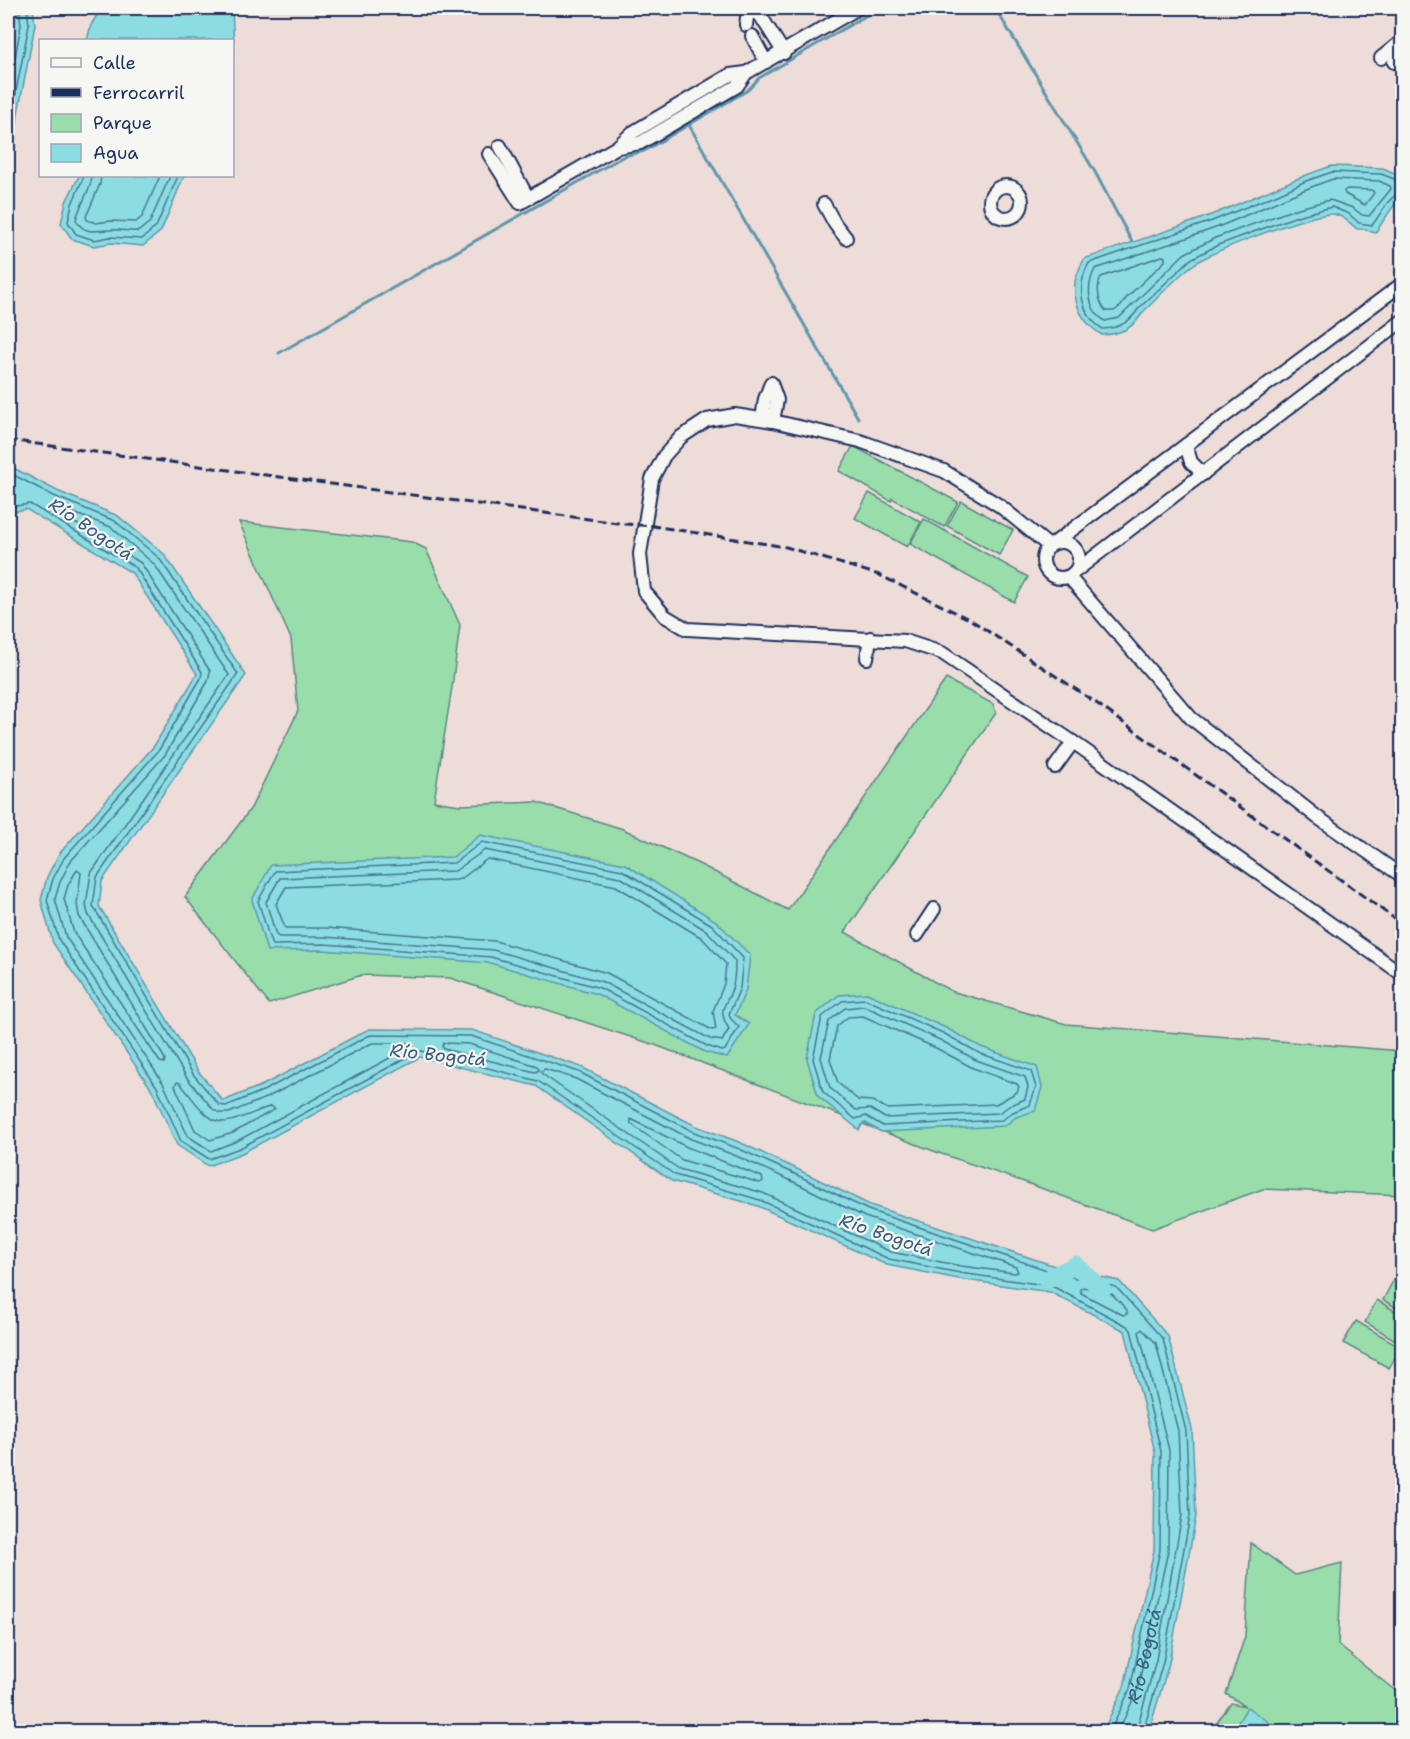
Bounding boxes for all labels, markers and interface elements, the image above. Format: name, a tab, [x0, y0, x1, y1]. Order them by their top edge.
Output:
legend	[39, 39, 234, 177]
text: Calle	[93, 51, 136, 75]
text: Ferrocarril	[93, 81, 185, 105]
text: Parque	[93, 111, 152, 135]
text: Agua	[93, 141, 138, 165]
water label: Río Bogotá	[44, 492, 138, 566]
water label: Río Bogotá	[389, 1038, 487, 1072]
water label: Río Bogotá	[836, 1208, 936, 1262]
water label: Río Bogotá	[1121, 1606, 1167, 1707]

